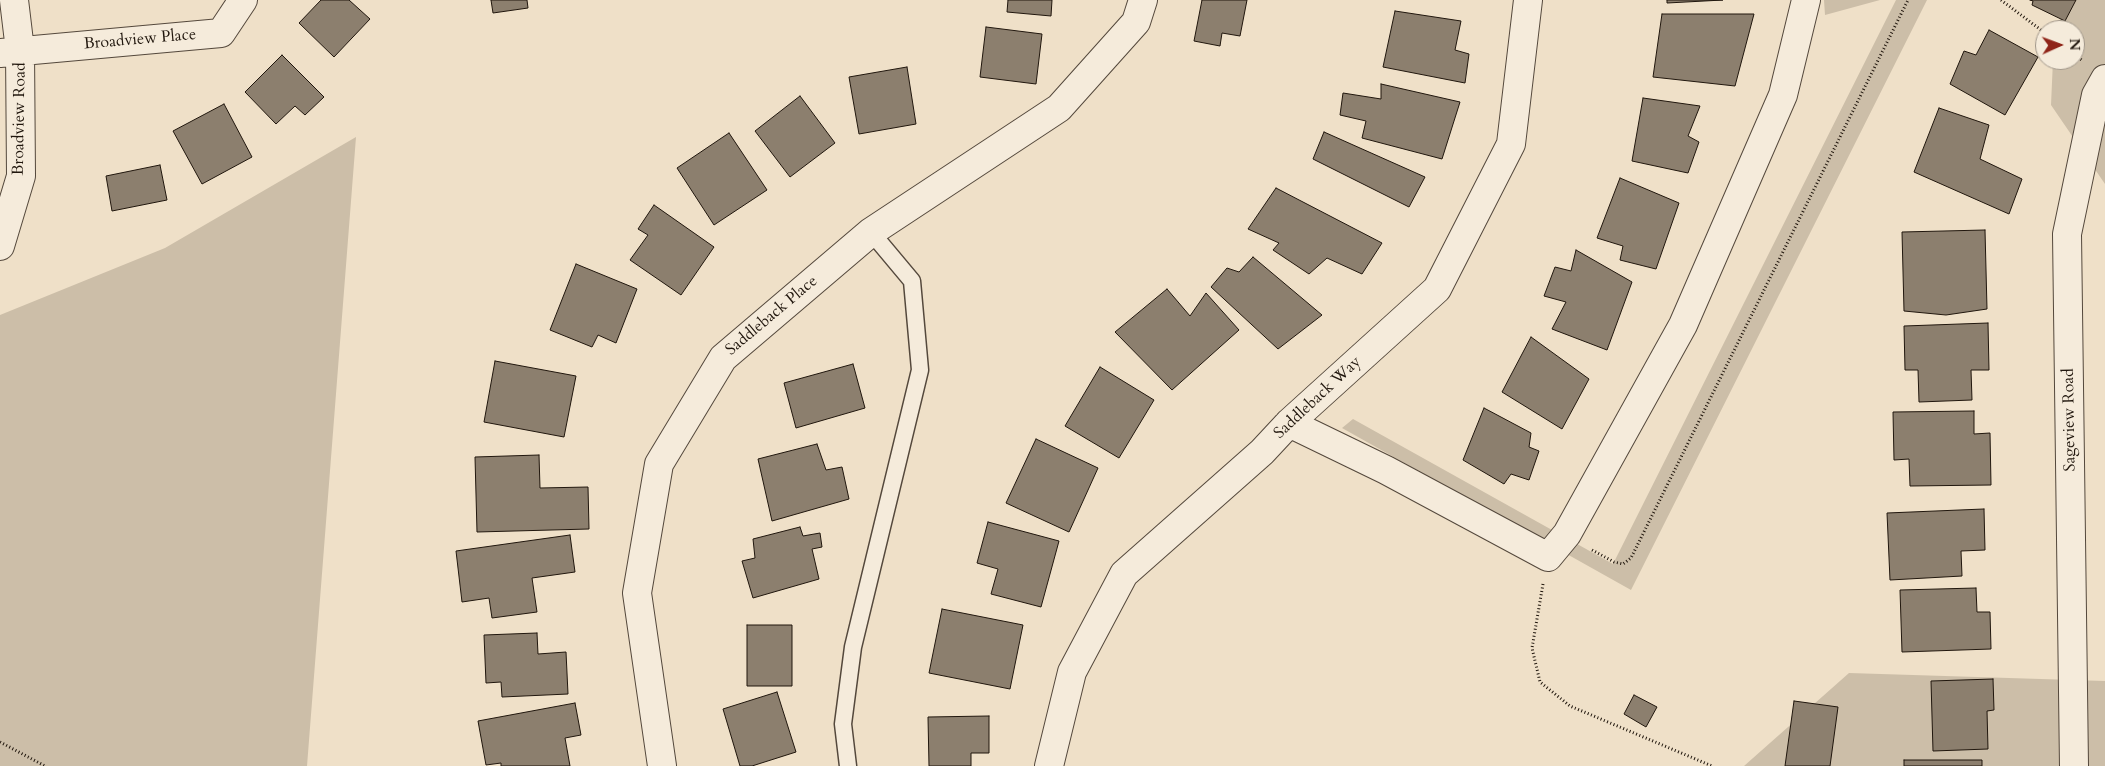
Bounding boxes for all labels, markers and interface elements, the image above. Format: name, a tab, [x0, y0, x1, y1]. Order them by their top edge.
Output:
north arrow	[2035, 20, 2085, 70]
street label: Broadview Place	[83, 26, 197, 54]
text: N	[2065, 38, 2084, 51]
street label: Broadview Road	[9, 62, 31, 176]
street label: Saddleback Place	[722, 272, 822, 360]
street label: Saddleback Way	[1270, 353, 1366, 443]
street label: Sageview Road	[2059, 368, 2081, 472]

